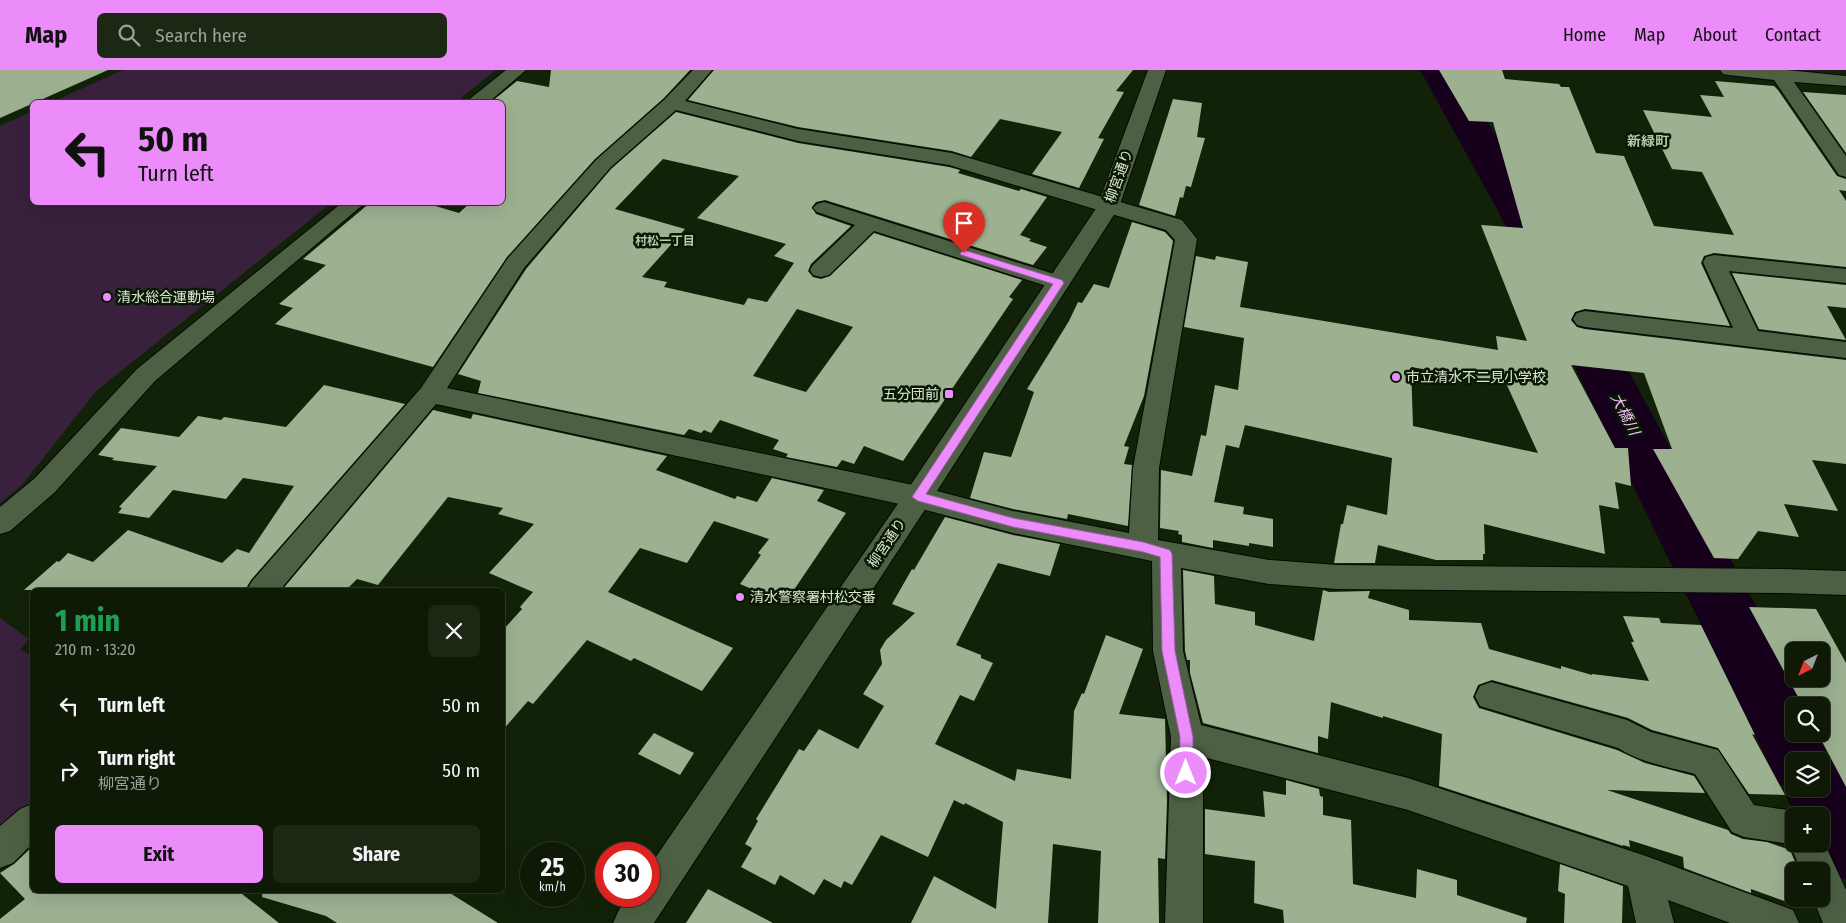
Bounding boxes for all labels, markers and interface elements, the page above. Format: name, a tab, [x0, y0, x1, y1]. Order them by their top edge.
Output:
search box	[97, 13, 447, 58]
text: Map	[25, 21, 67, 49]
icon: search	[115, 21, 143, 49]
text: Search here	[155, 24, 247, 47]
text: Home	[1563, 24, 1606, 46]
text: Map	[1634, 24, 1665, 46]
text: About	[1693, 24, 1737, 46]
text: Contact	[1765, 24, 1821, 46]
text: 50 m	[138, 118, 208, 160]
icon: left	[55, 120, 120, 185]
district label: 新緑町	[1627, 133, 1669, 150]
street label: 柳宮通り	[1101, 147, 1137, 205]
text: Turn left	[138, 160, 214, 187]
pin	[943, 202, 985, 253]
icon: arrive	[950, 209, 978, 237]
district label: 村松一丁目	[635, 234, 695, 248]
place label: 清水総合運動場	[117, 289, 215, 306]
marker: 清水総合運動場	[101, 291, 113, 303]
place label: 市立清水不二見小学校	[1406, 369, 1546, 386]
marker: 市立清水不二見小学校	[1390, 371, 1402, 383]
place label: 五分団前	[883, 386, 939, 403]
marker: 五分団前	[943, 388, 955, 400]
water label: 大橋川	[1607, 390, 1644, 440]
street label: 柳宮通り	[864, 515, 910, 571]
place label: 清水警察署村松交番	[750, 589, 876, 606]
marker: 清水警察署村松交番	[734, 591, 746, 603]
text: 1 min	[55, 603, 120, 639]
button: close	[428, 605, 480, 657]
text: 210 m · 13:20	[55, 640, 136, 659]
north arrow	[1785, 642, 1830, 688]
map controls	[1785, 642, 1830, 907]
icon: left	[55, 692, 83, 720]
text: Turn left	[98, 694, 165, 717]
text: 50 m	[442, 694, 480, 717]
button: search	[1785, 697, 1830, 742]
position arrow	[1159, 746, 1211, 798]
text: Turn right	[98, 747, 175, 770]
button: layers	[1785, 752, 1830, 797]
icon: right	[55, 757, 83, 785]
text: 50 m	[442, 759, 480, 782]
text: 柳宮通り	[98, 774, 162, 793]
button: +	[1785, 807, 1830, 852]
button: Exit	[55, 825, 263, 883]
button: Share	[273, 825, 480, 883]
speed limit sign: 30	[595, 842, 660, 907]
text: 25	[541, 853, 564, 883]
button: −	[1785, 862, 1830, 907]
text: km/h	[539, 880, 566, 894]

